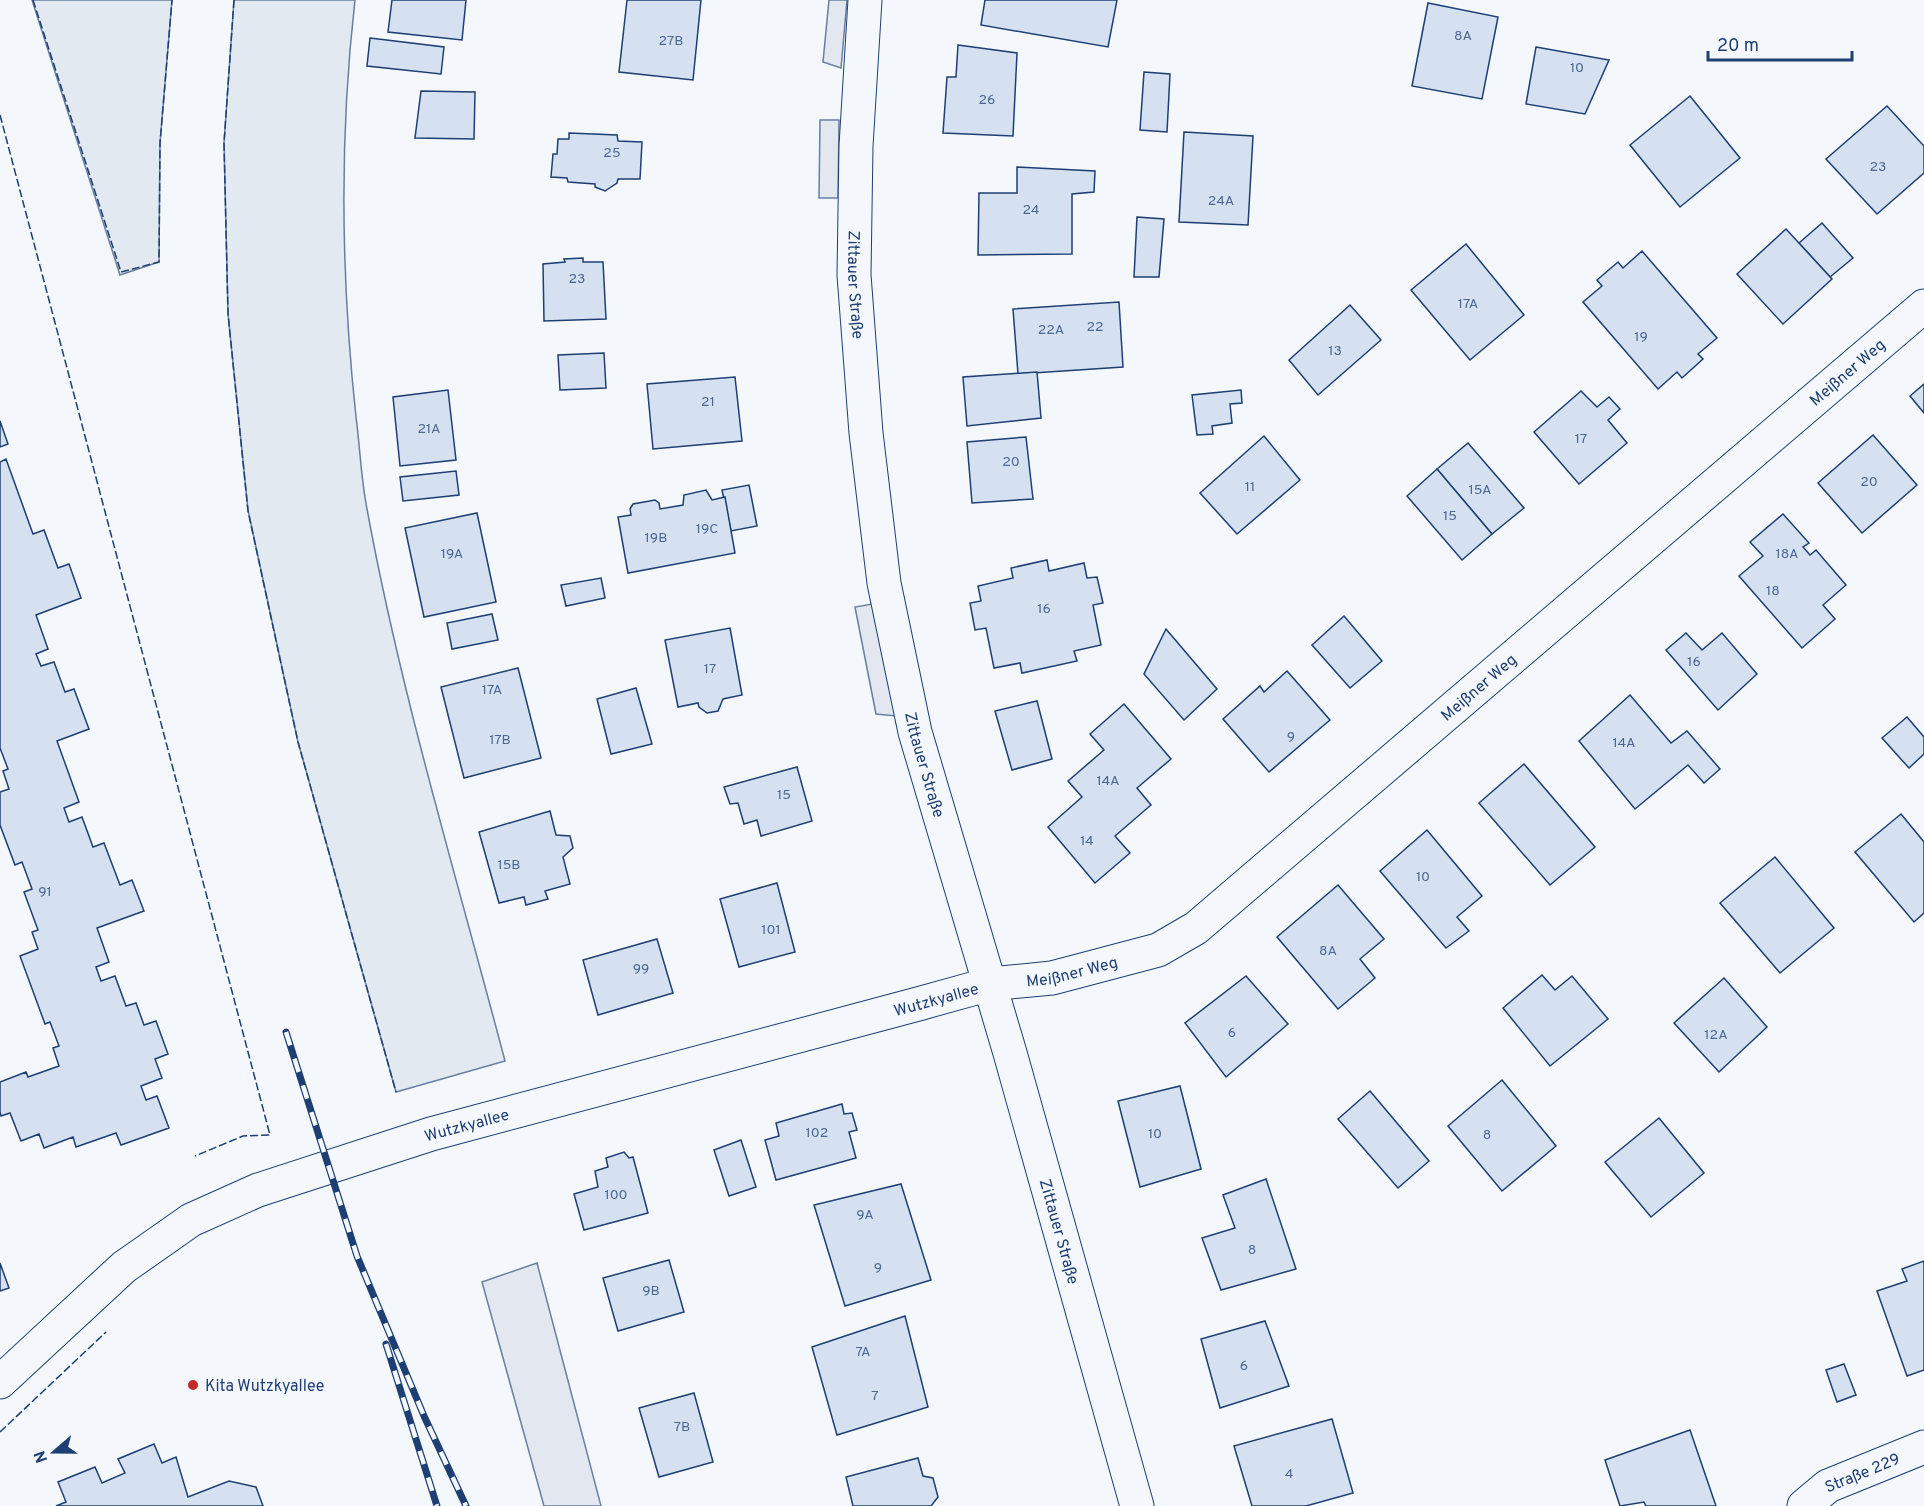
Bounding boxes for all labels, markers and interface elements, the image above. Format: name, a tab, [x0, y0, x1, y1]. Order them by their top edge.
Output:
scale bar	[1708, 24, 1852, 62]
house number: 8A	[1454, 28, 1472, 45]
house number: 27B	[659, 33, 683, 50]
text: 20 m	[1717, 35, 1759, 58]
house number: 10	[1570, 60, 1584, 77]
house number: 26	[979, 92, 995, 109]
house number: 25	[603, 145, 621, 162]
house number: 23	[1870, 159, 1887, 176]
house number: 24A	[1208, 193, 1234, 210]
house number: 24	[1022, 202, 1040, 219]
street label: Zittauer Straße	[842, 230, 867, 340]
house number: 23	[569, 271, 586, 288]
house number: 17A	[1458, 296, 1478, 313]
house number: 22	[1086, 319, 1104, 336]
house number: 22A	[1038, 322, 1064, 339]
house number: 19	[1634, 329, 1648, 346]
street label: Meißner Weg	[1806, 335, 1890, 411]
house number: 13	[1328, 343, 1342, 360]
house number: 21	[701, 394, 715, 411]
house number: 21A	[418, 421, 440, 438]
house number: 17	[1575, 431, 1587, 448]
house number: 20	[1002, 454, 1020, 471]
house number: 20	[1860, 474, 1878, 491]
house number: 11	[1245, 479, 1255, 496]
house number: 15A	[1468, 482, 1492, 499]
house number: 15	[1443, 508, 1457, 525]
house number: 19C	[696, 521, 718, 538]
house number: 19B	[645, 530, 667, 547]
house number: 19A	[441, 546, 463, 563]
house number: 18A	[1775, 546, 1799, 563]
house number: 18	[1766, 583, 1780, 600]
house number: 16	[1037, 601, 1051, 618]
street label: Meißner Weg	[1438, 650, 1521, 726]
house number: 16	[1687, 654, 1701, 671]
house number: 17	[704, 661, 716, 678]
house number: 17A	[482, 682, 502, 699]
street label: Zittauer Straße	[899, 710, 948, 820]
house number: 9	[1287, 729, 1295, 746]
house number: 17B	[489, 732, 511, 749]
house number: 14A	[1613, 735, 1635, 752]
house number: 14A	[1097, 773, 1119, 790]
house number: 15	[777, 787, 791, 804]
house number: 14	[1080, 833, 1094, 850]
house number: 15B	[497, 857, 521, 874]
house number: 10	[1416, 869, 1430, 886]
house number: 91	[38, 884, 52, 901]
house number: 101	[761, 922, 781, 939]
house number: 8A	[1319, 943, 1337, 960]
street label: Meißner Weg	[1025, 953, 1120, 992]
house number: 99	[633, 961, 649, 978]
street label: Wutzkyallee	[892, 980, 981, 1022]
house number: 6	[1228, 1025, 1236, 1042]
house number: 12A	[1704, 1027, 1728, 1044]
street label: Wutzkyallee	[422, 1106, 512, 1148]
house number: 102	[806, 1125, 828, 1142]
house number: 10	[1148, 1126, 1162, 1143]
house number: 8	[1483, 1127, 1491, 1144]
street label: Zittauer Straße	[1034, 1177, 1082, 1287]
house number: 100	[604, 1187, 628, 1204]
house number: 9A	[856, 1207, 874, 1224]
house number: 8	[1248, 1242, 1256, 1259]
house number: 9	[874, 1260, 882, 1277]
house number: 9B	[642, 1283, 660, 1300]
house number: 7A	[855, 1344, 871, 1361]
house number: 6	[1240, 1358, 1248, 1375]
place label: Kita Wutzkyallee	[205, 1377, 324, 1397]
marker: Kita Wutzkyallee	[186, 1378, 200, 1392]
house number: 7	[871, 1388, 879, 1405]
house number: 7B	[674, 1419, 690, 1436]
north arrow	[24, 1422, 84, 1482]
text: N	[30, 1448, 53, 1465]
street label: Straße 229	[1822, 1450, 1903, 1498]
house number: 4	[1285, 1466, 1293, 1483]

